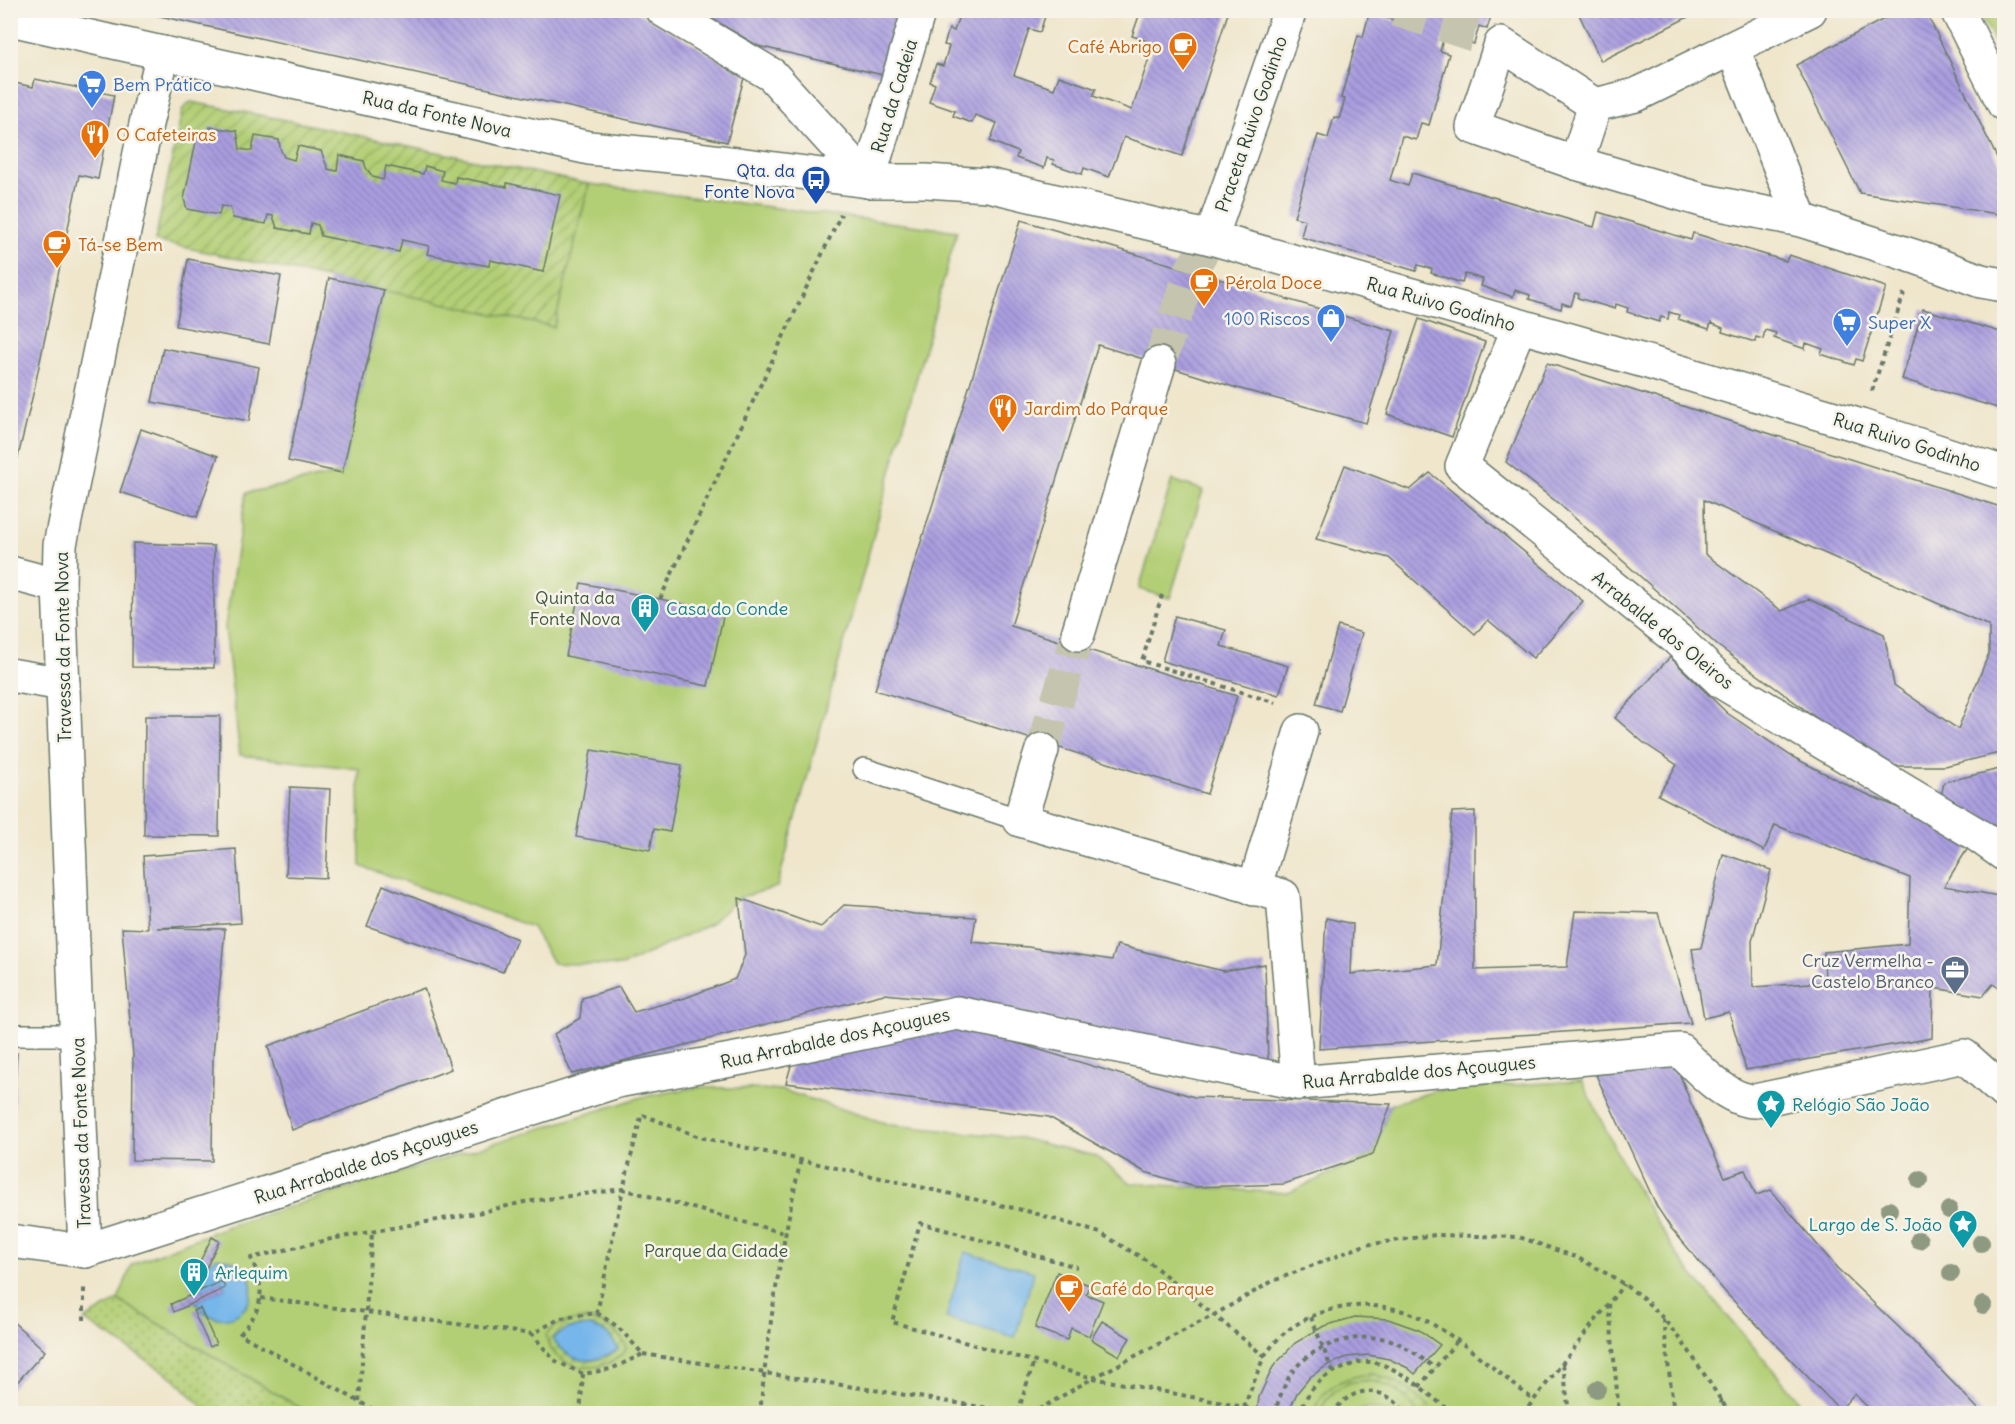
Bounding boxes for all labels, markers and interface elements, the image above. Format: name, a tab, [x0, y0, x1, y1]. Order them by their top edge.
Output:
cafe icon: Café Abrigo	[1167, 30, 1199, 72]
street label: Praceta Ruivo Godinho	[1210, 33, 1292, 215]
place label: Café Abrigo	[1068, 35, 1162, 58]
street label: Rua da Cadeia	[866, 36, 922, 156]
supermarket icon: Bem Prático	[76, 68, 108, 110]
place label: Bem Prático	[113, 73, 212, 96]
street label: Rua da Fonte Nova	[360, 86, 514, 142]
restaurant icon: O Cafeteiras	[79, 118, 111, 160]
place label: O Cafeteiras	[116, 123, 217, 146]
place label: Qta. da Fonte Nova	[704, 159, 795, 203]
bus stop icon: Qta. da Fonte Nova	[800, 164, 832, 206]
cafe icon: Tá-se Bem	[41, 228, 73, 270]
place label: Tá-se Bem	[78, 233, 163, 256]
cafe icon: Pérola Doce	[1188, 266, 1220, 308]
place label: Pérola Doce	[1225, 271, 1322, 294]
street label: Rua Ruivo Godinho	[1364, 272, 1518, 336]
shop icon: 100 Riscos	[1315, 302, 1347, 344]
supermarket icon: Super X	[1831, 306, 1863, 348]
place label: 100 Riscos	[1224, 307, 1310, 330]
place label: Super X	[1868, 311, 1932, 334]
restaurant icon: Jardim do Parque	[987, 392, 1019, 434]
place label: Jardim do Parque	[1024, 397, 1168, 420]
street label: Rua Ruivo Godinho	[1830, 407, 1984, 477]
street label: Travessa da Fonte Nova	[50, 551, 76, 743]
street label: Arrabalde dos Oleiros	[1588, 566, 1738, 694]
park label: Quinta da Fonte Nova	[530, 586, 620, 630]
building icon: Casa do Conde	[629, 592, 661, 634]
place label: Casa do Conde	[666, 597, 788, 620]
place label: Cruz Vermelha - Castelo Branco	[1802, 949, 1934, 993]
office icon: Cruz Vermelha - Castelo Branco	[1939, 954, 1971, 996]
street label: Rua Arrabalde dos Açougues	[718, 1002, 952, 1074]
street label: Travessa da Fonte Nova	[66, 1037, 96, 1229]
street label: Rua Arrabalde dos Açougues	[1301, 1050, 1537, 1094]
place icon: Relógio São João	[1755, 1088, 1787, 1130]
place label: Relógio São João	[1792, 1093, 1930, 1116]
street label: Rua Arrabalde dos Açougues	[251, 1115, 481, 1209]
place icon: Largo de S. João	[1947, 1208, 1979, 1250]
place label: Largo de S. João	[1808, 1213, 1942, 1236]
park label: Parque da Cidade	[644, 1239, 788, 1262]
building icon: Arlequim	[178, 1256, 210, 1298]
place label: Arlequim	[215, 1261, 288, 1284]
cafe icon: Café do Parque	[1053, 1272, 1085, 1314]
place label: Café do Parque	[1090, 1277, 1214, 1300]

